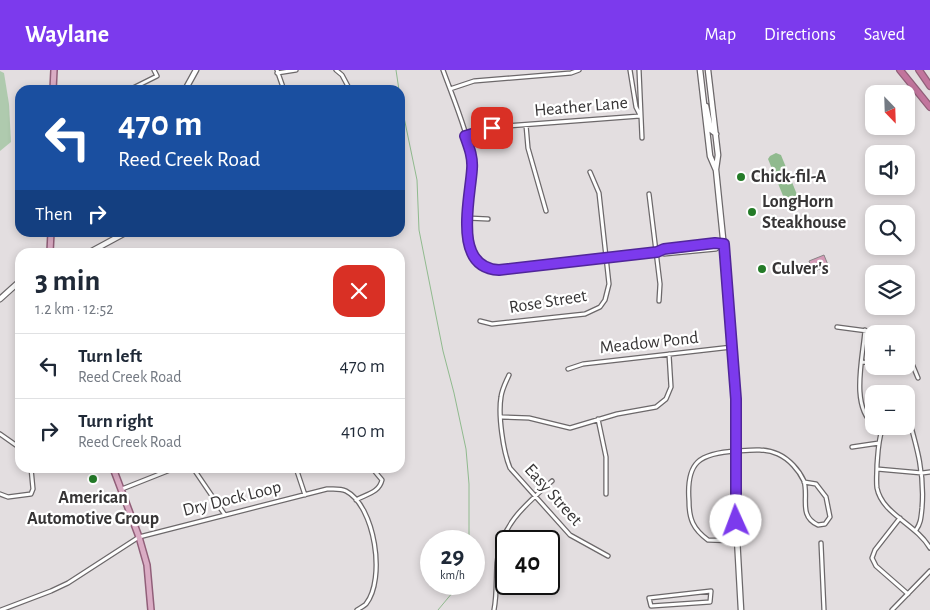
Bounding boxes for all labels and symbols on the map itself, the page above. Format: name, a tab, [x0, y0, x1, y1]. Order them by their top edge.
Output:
north arrow	[865, 85, 915, 135]
street label: Heather Lane	[533, 94, 629, 120]
pin	[471, 107, 513, 149]
place label: Chick-fil-A	[751, 168, 826, 186]
marker: Chick-fil-A	[735, 171, 747, 183]
place label: LongHorn Steakhouse	[762, 193, 846, 232]
marker: LongHorn Steakhouse	[746, 206, 758, 218]
place label: Culver's	[772, 260, 829, 278]
marker: Culver's	[756, 263, 768, 275]
street label: Rose Street	[508, 287, 588, 317]
street label: Meadow Pond	[599, 329, 699, 357]
street label: Easy Street	[521, 461, 585, 530]
marker: American Automotive Group	[87, 473, 99, 485]
street label: Dry Dock Loop	[181, 478, 283, 520]
place label: American Automotive Group	[27, 489, 159, 528]
position arrow	[709, 494, 761, 546]
speed limit sign: 40	[495, 530, 560, 595]

